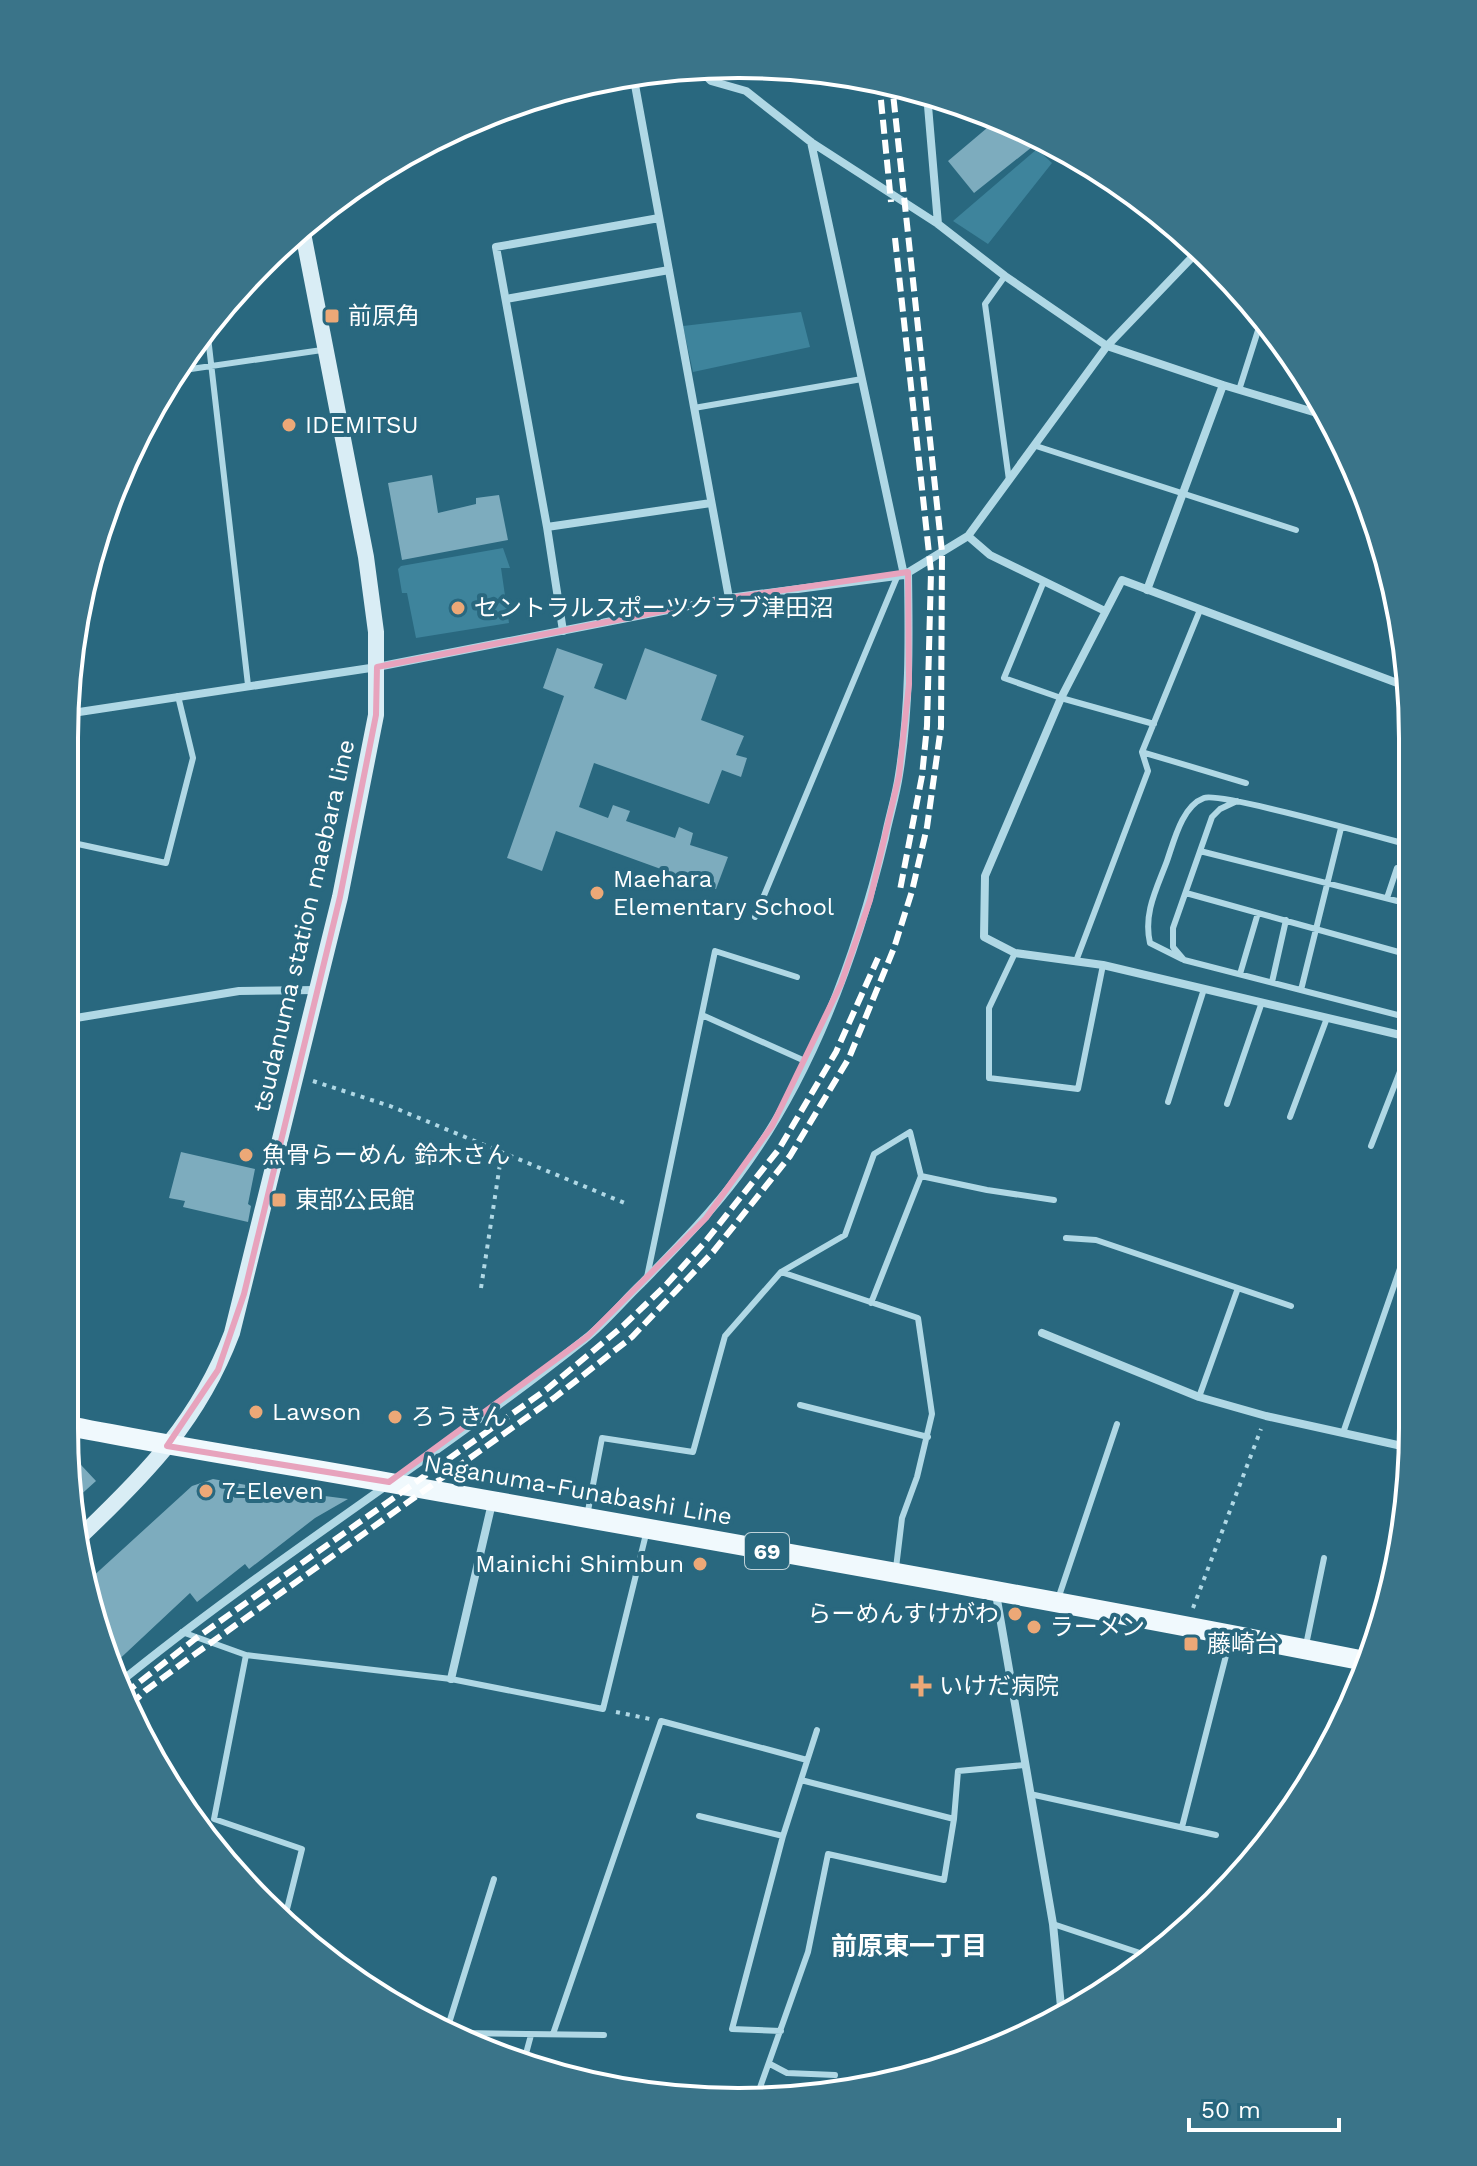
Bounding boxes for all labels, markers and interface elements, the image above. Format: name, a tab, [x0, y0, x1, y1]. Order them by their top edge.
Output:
place label: 前原角	[348, 302, 420, 330]
marker: 前原角	[323, 307, 341, 325]
place label: IDEMITSU	[305, 411, 418, 439]
marker: IDEMITSU	[280, 416, 298, 434]
place label: セントラルスポーツクラブ津田沼	[474, 594, 834, 622]
marker: セントラルスポーツクラブ津田沼	[449, 599, 467, 617]
street label: tsudanuma station maebara line	[247, 737, 361, 1115]
place label: Maehara Elementary School	[613, 865, 835, 921]
marker: Maehara Elementary School	[588, 884, 606, 902]
place label: 魚骨らーめん 鈴木さん	[262, 1141, 510, 1169]
marker: 魚骨らーめん 鈴木さん	[237, 1146, 255, 1164]
place label: 東部公民館	[295, 1186, 415, 1214]
marker: 東部公民館	[270, 1191, 288, 1209]
place label: Lawson	[272, 1398, 361, 1426]
marker: Lawson	[247, 1403, 265, 1421]
place label: ろうきん	[411, 1403, 507, 1431]
marker: ろうきん	[386, 1408, 404, 1426]
street label: Naganuma-Funabashi Line	[422, 1449, 734, 1531]
place label: 7-Eleven	[222, 1477, 324, 1505]
marker: 7-Eleven	[197, 1482, 215, 1500]
road number: 69	[745, 1533, 789, 1569]
place label: Mainichi Shimbun	[475, 1550, 684, 1578]
marker: Mainichi Shimbun	[691, 1555, 709, 1573]
place label: らーめんすけがわ	[807, 1600, 999, 1628]
marker: らーめんすけがわ	[1006, 1605, 1024, 1623]
place label: ラーメン	[1050, 1613, 1145, 1641]
marker: ラーメン	[1025, 1618, 1043, 1636]
place label: 藤崎台	[1207, 1630, 1279, 1658]
marker: 藤崎台	[1182, 1635, 1200, 1653]
place label: いけだ病院	[939, 1672, 1059, 1700]
marker: いけだ病院	[910, 1675, 932, 1697]
district label: 前原東一丁目	[831, 1931, 987, 1961]
scale bar	[1189, 2082, 1339, 2132]
text: 50 m	[1201, 2096, 1261, 2124]

